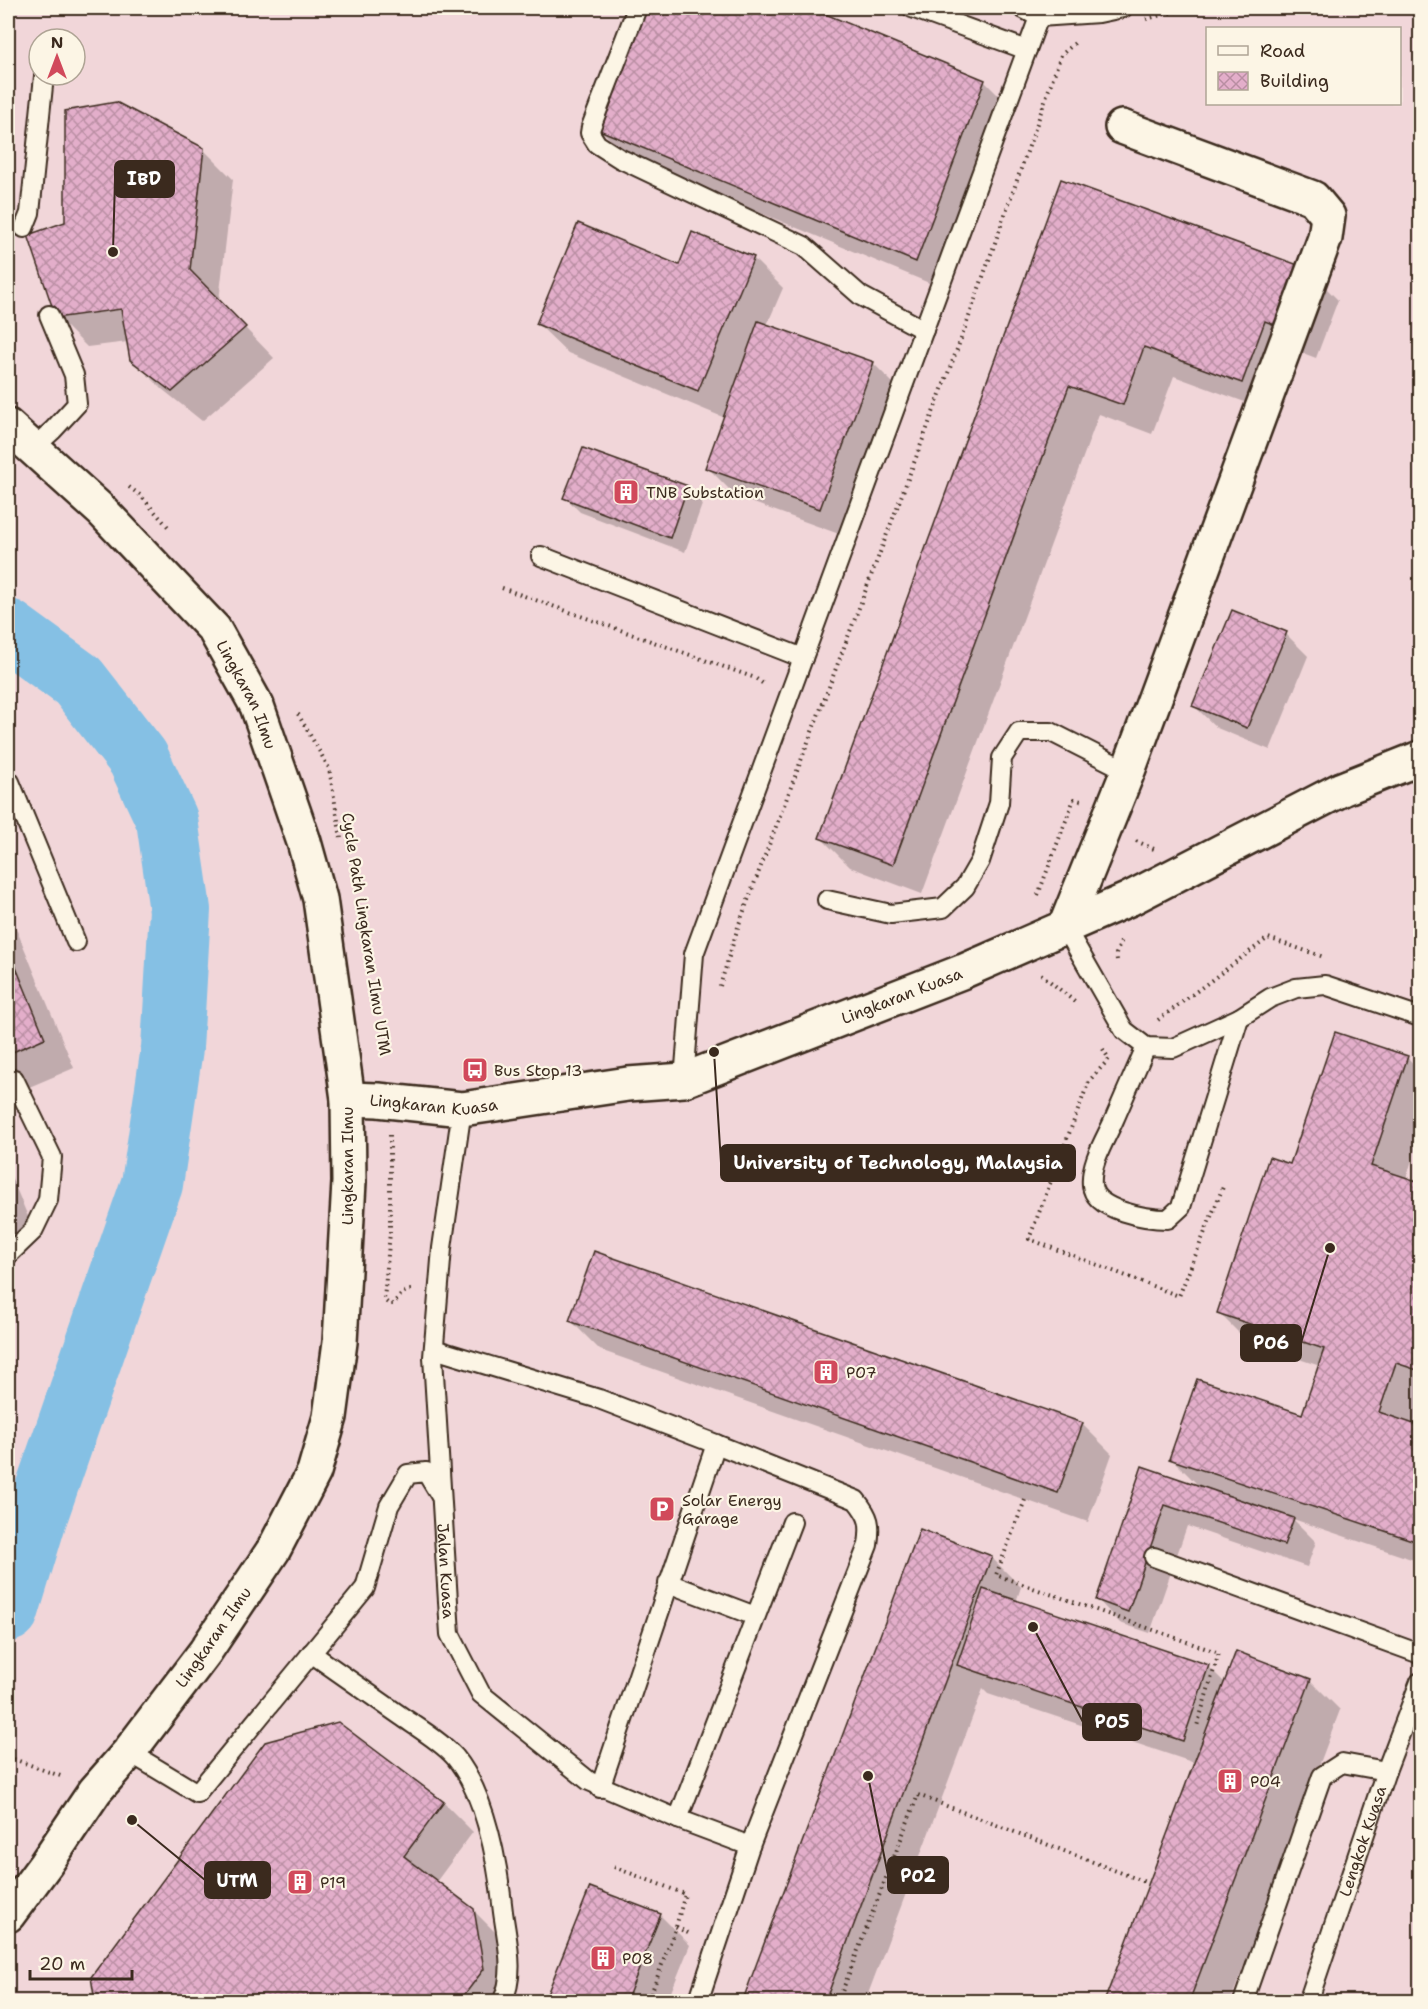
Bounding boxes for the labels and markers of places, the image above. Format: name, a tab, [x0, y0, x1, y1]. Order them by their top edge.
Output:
callout: IBD	[115, 161, 174, 197]
building icon: TNB Substation	[611, 477, 641, 507]
place label: TNB Substation	[646, 482, 764, 503]
bus stop icon: Bus Stop 13	[460, 1055, 490, 1085]
place label: Bus Stop 13	[494, 1060, 582, 1081]
callout: University of Technology, Malaysia	[721, 1145, 1075, 1181]
callout: P06	[1241, 1325, 1301, 1361]
building icon: P07	[811, 1357, 841, 1387]
place label: P07	[846, 1362, 877, 1383]
place label: Solar Energy Garage	[682, 1490, 782, 1529]
parking icon: Solar Energy Garage	[647, 1494, 677, 1524]
callout: P05	[1083, 1704, 1141, 1740]
building icon: P04	[1215, 1766, 1245, 1796]
place label: P04	[1250, 1771, 1281, 1792]
callout: P02	[888, 1857, 948, 1893]
callout: UTM	[205, 1862, 270, 1898]
building icon: P19	[285, 1867, 315, 1897]
place label: P19	[320, 1872, 346, 1893]
building icon: P08	[588, 1943, 618, 1973]
place label: P08	[622, 1948, 653, 1969]

